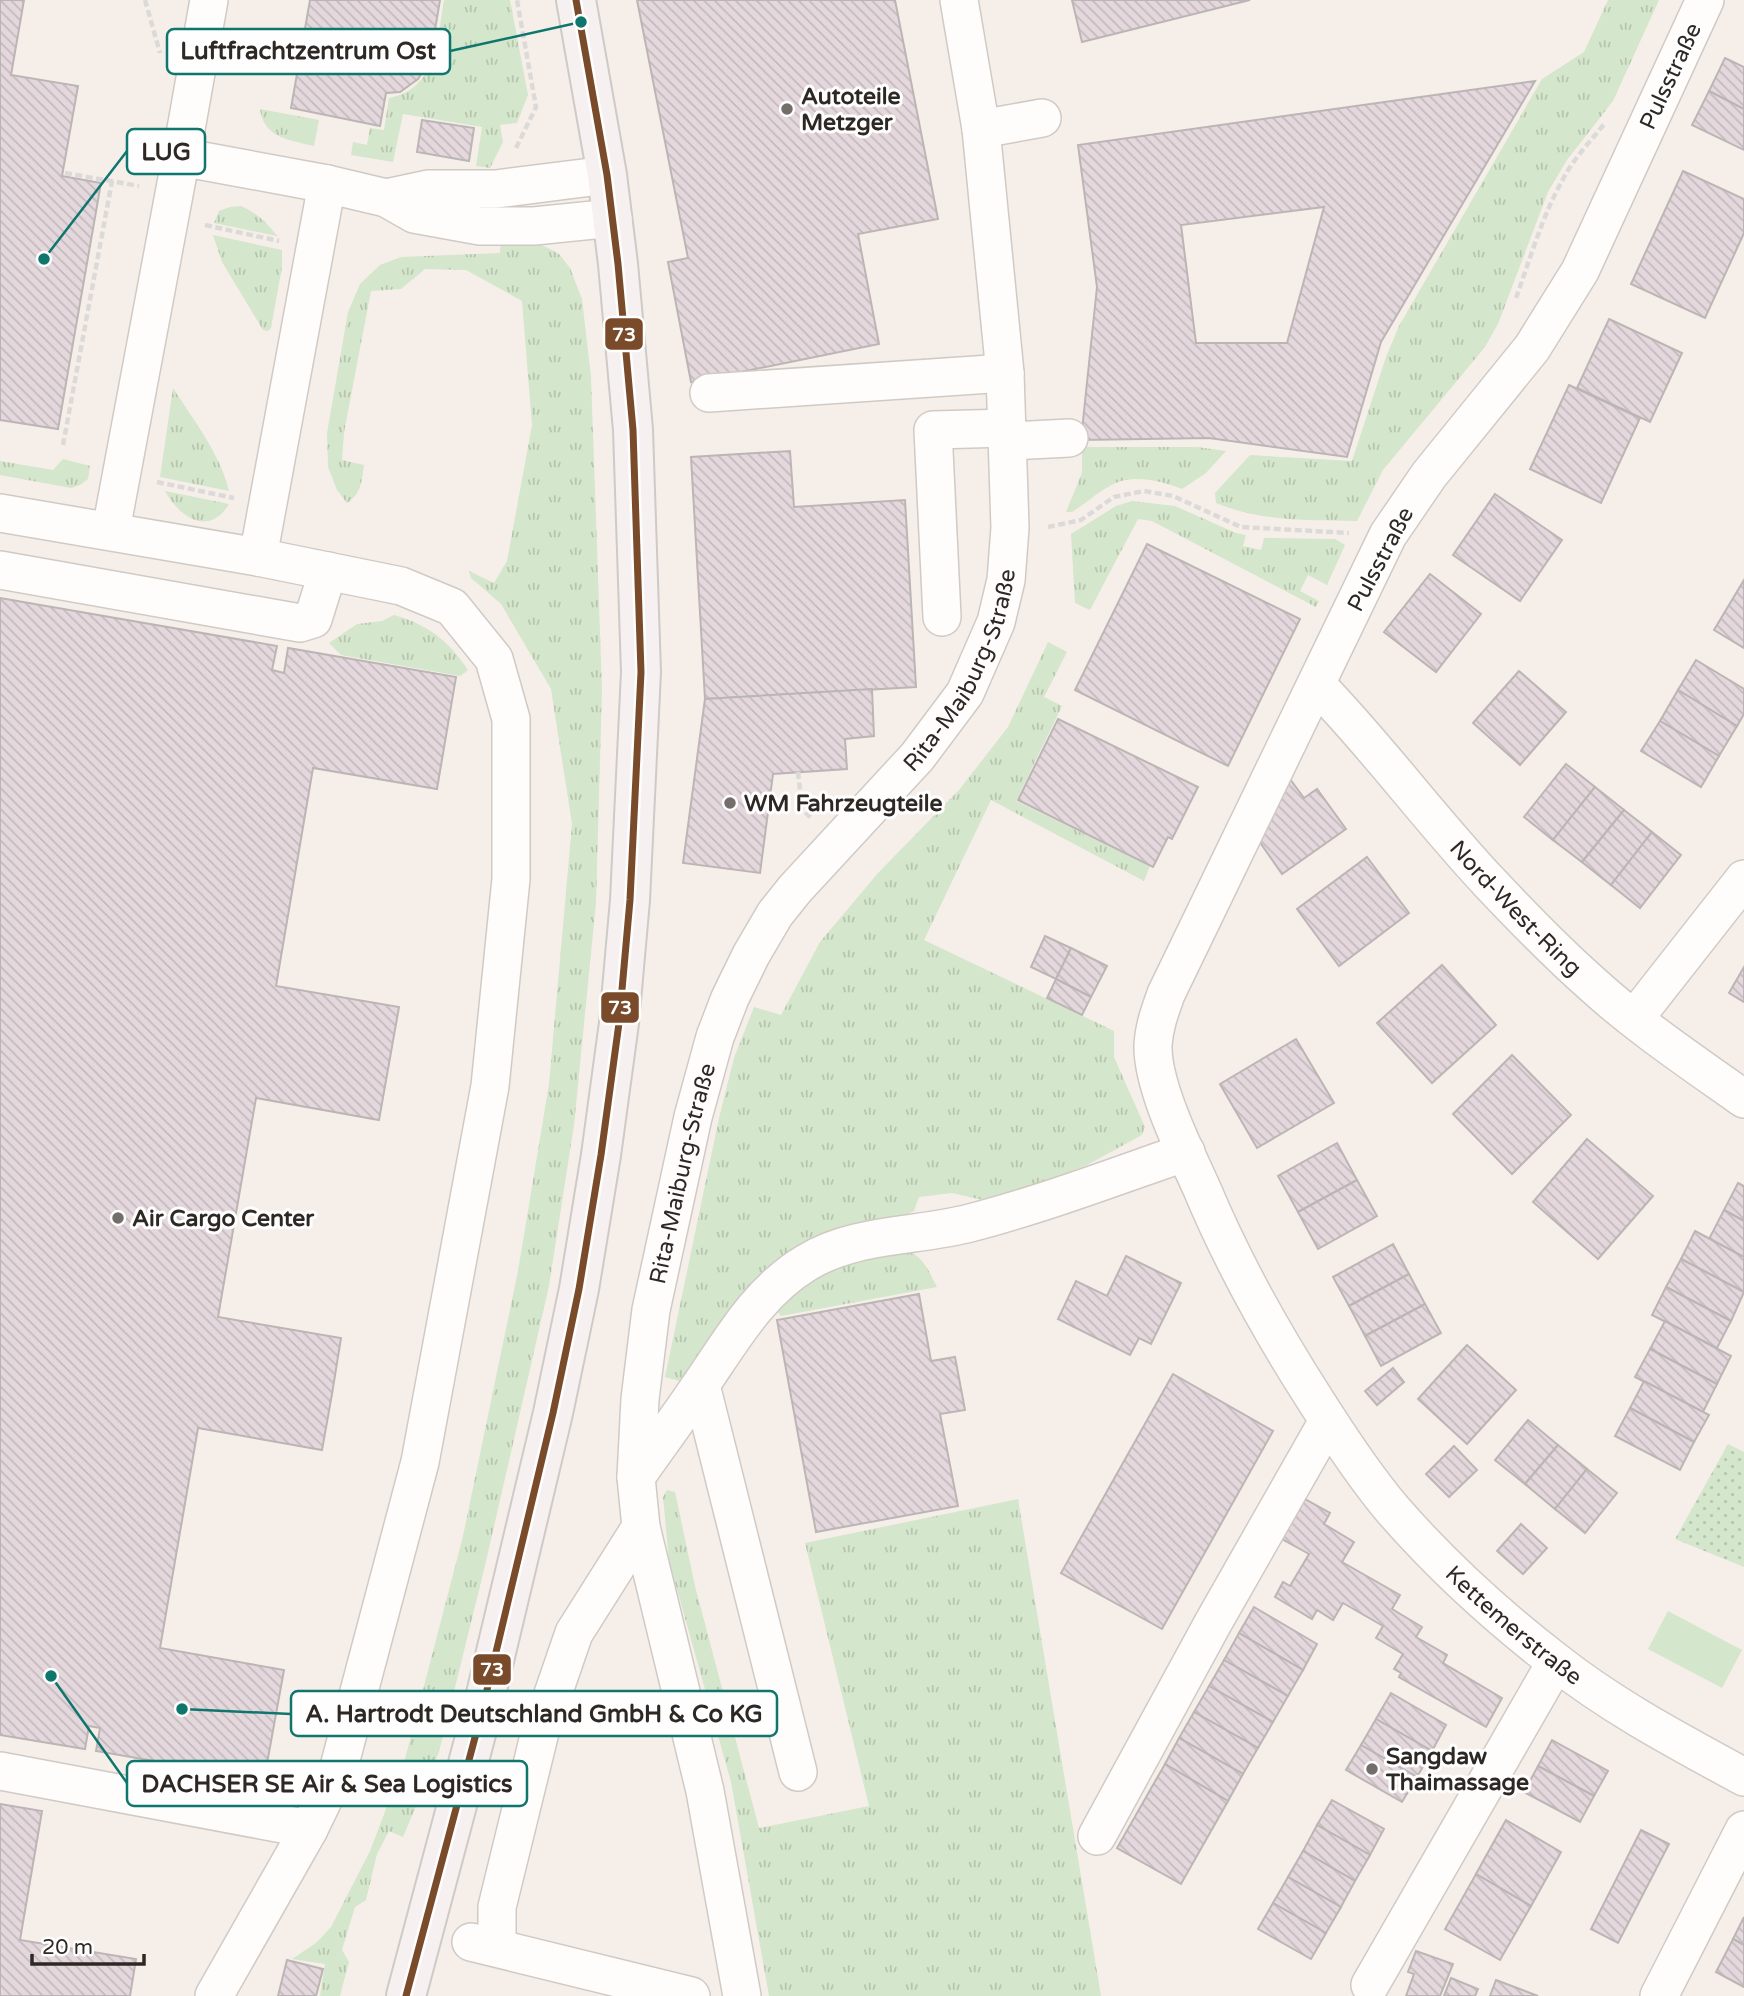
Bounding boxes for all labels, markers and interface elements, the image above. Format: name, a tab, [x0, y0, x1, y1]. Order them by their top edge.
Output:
street label: Pulsstraße	[1634, 19, 1708, 134]
callout: Luftfrachtzentrum Ost	[167, 29, 450, 74]
text: Luftfrachtzentrum Ost	[180, 37, 437, 66]
place label: Autoteile Metzger	[801, 83, 900, 137]
marker: Autoteile Metzger	[779, 101, 795, 117]
callout: LUG	[127, 129, 205, 174]
text: LUG	[141, 138, 191, 167]
line badge: 73	[604, 317, 644, 351]
text: 73	[612, 324, 636, 346]
street label: Pulsstraße	[1342, 502, 1420, 617]
street label: Rita-Maiburg-Straße	[898, 568, 1022, 778]
place label: WM Fahrzeugteile	[744, 790, 943, 818]
marker: WM Fahrzeugteile	[722, 795, 738, 811]
street label: Nord-West-Ring	[1443, 835, 1587, 983]
line badge: 73	[600, 991, 640, 1024]
text: 73	[608, 997, 632, 1019]
street label: Rita-Maiburg-Straße	[644, 1060, 722, 1287]
place label: Air Cargo Center	[132, 1205, 315, 1233]
marker: Air Cargo Center	[110, 1210, 126, 1226]
street label: Kettemerstraße	[1439, 1560, 1587, 1692]
line badge: 73	[472, 1653, 512, 1686]
text: 73	[480, 1659, 504, 1681]
callout: A. Hartrodt Deutschland GmbH & Co KG	[291, 1691, 777, 1736]
text: A. Hartrodt Deutschland GmbH & Co KG	[305, 1700, 763, 1729]
place label: Sangdaw Thaimassage	[1385, 1743, 1529, 1797]
callout: DACHSER SE Air & Sea Logistics	[127, 1761, 527, 1806]
marker: Sangdaw Thaimassage	[1364, 1761, 1380, 1777]
text: DACHSER SE Air & Sea Logistics	[141, 1770, 513, 1799]
scale bar	[32, 1923, 144, 1967]
text: 20 m	[42, 1935, 93, 1960]

